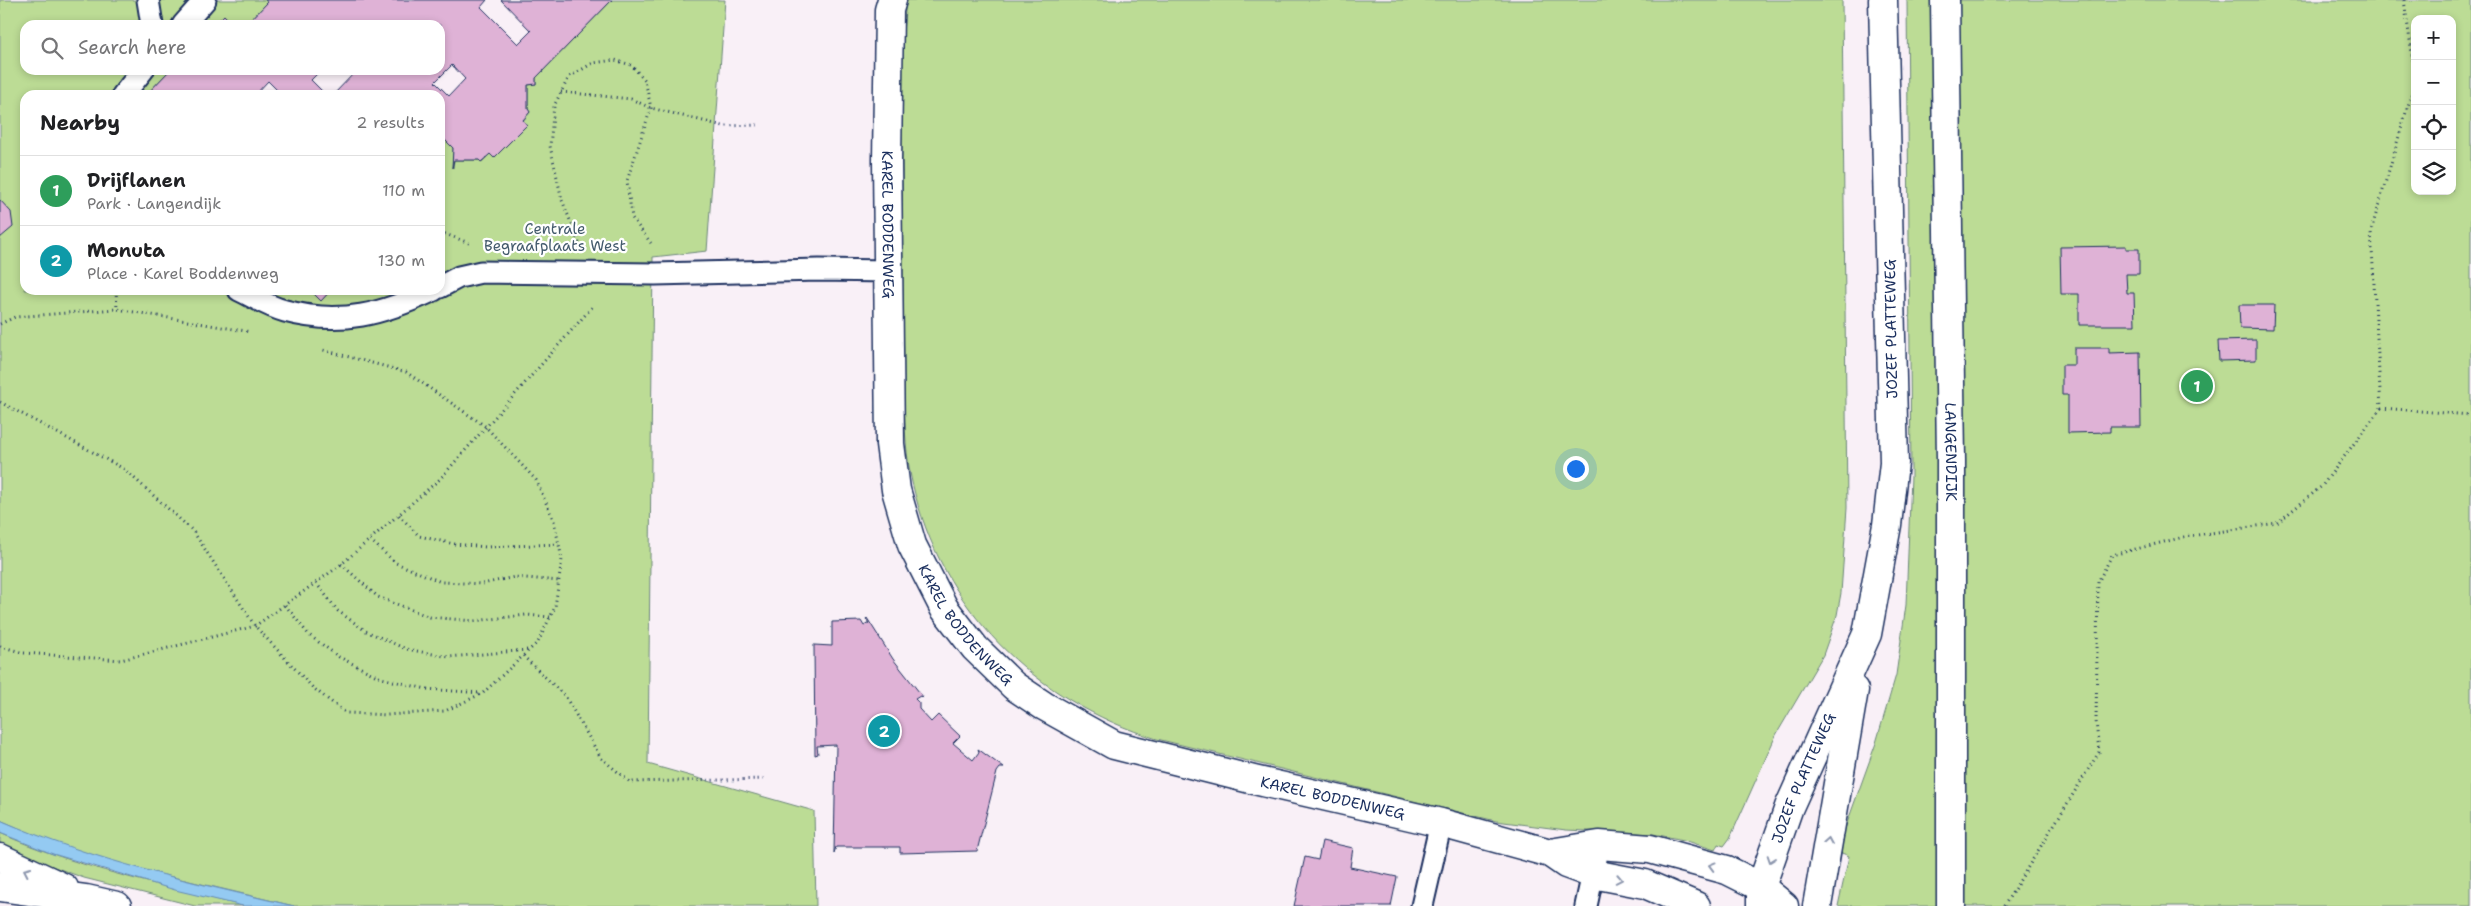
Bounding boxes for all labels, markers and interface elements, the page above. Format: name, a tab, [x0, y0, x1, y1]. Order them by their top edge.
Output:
map controls	[2411, 15, 2456, 195]
button: +	[2411, 15, 2456, 60]
search box	[20, 20, 445, 75]
icon: search	[38, 34, 66, 62]
text: Search here	[78, 35, 187, 60]
button: −	[2411, 60, 2456, 105]
button: locate	[2411, 105, 2456, 150]
text: Nearby	[40, 109, 120, 137]
text: 2 results	[356, 112, 425, 133]
street label: KAREL BODDENWEG	[877, 150, 898, 299]
button: layers	[2411, 150, 2456, 195]
text: Drijflanen	[87, 168, 186, 193]
text: 1	[52, 180, 60, 201]
text: 110 m	[382, 180, 425, 201]
text: Park · Langendijk	[87, 193, 221, 214]
park label: Centrale Begraafplaats West	[484, 219, 626, 256]
text: Monuta	[87, 238, 165, 263]
text: 2	[50, 250, 62, 271]
text: 130 m	[378, 250, 425, 271]
street label: JOZEF PLATTEWEG	[1880, 259, 1902, 399]
text: Place · Karel Boddenweg	[87, 263, 279, 284]
pin: 1	[2181, 367, 2213, 405]
street label: LANGENDIJK	[1940, 402, 1961, 502]
your location	[1563, 456, 1589, 482]
street label: KAREL BODDENWEG	[913, 561, 1017, 690]
street label: JOZEF PLATTEWEG	[1767, 710, 1840, 846]
pin: 2	[868, 712, 900, 750]
street label: KAREL BODDENWEG	[1258, 772, 1407, 824]
one-way arrow	[1822, 836, 1833, 844]
one-way arrow	[1767, 854, 1777, 863]
one-way arrow	[1709, 861, 1717, 871]
one-way arrow	[23, 867, 32, 877]
one-way arrow	[1614, 873, 1623, 884]

